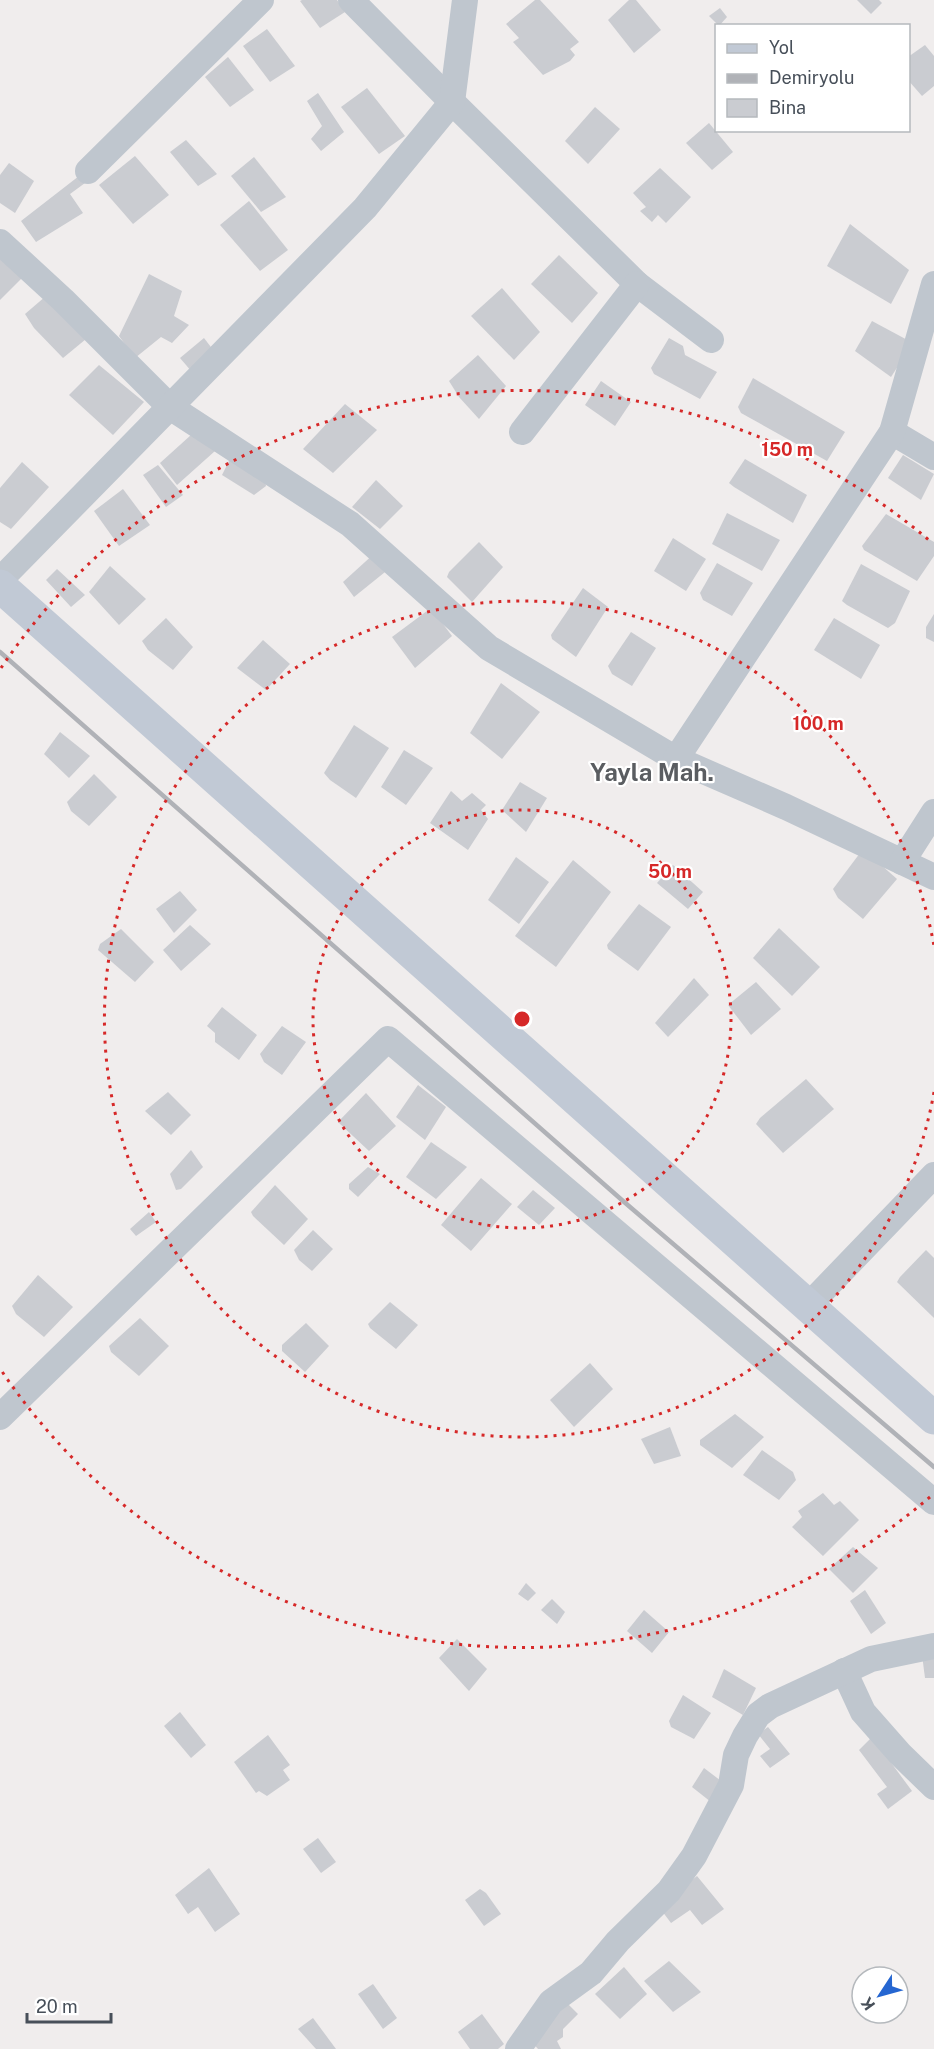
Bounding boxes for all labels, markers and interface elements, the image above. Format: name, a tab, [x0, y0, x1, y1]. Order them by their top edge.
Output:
legend	[715, 24, 910, 132]
text: Yol	[769, 37, 794, 58]
text: Demiryolu	[769, 67, 854, 88]
text: Bina	[769, 97, 806, 118]
text: 150 m	[761, 439, 813, 460]
text: 100 m	[792, 713, 844, 734]
district label: Yayla Mah.	[590, 758, 714, 786]
text: 50 m	[648, 861, 692, 882]
centre of rings	[512, 1009, 532, 1029]
north arrow	[850, 1965, 910, 2025]
scale bar	[27, 1986, 111, 2024]
text: K	[857, 1993, 879, 2014]
text: 20 m	[36, 1996, 78, 2017]

